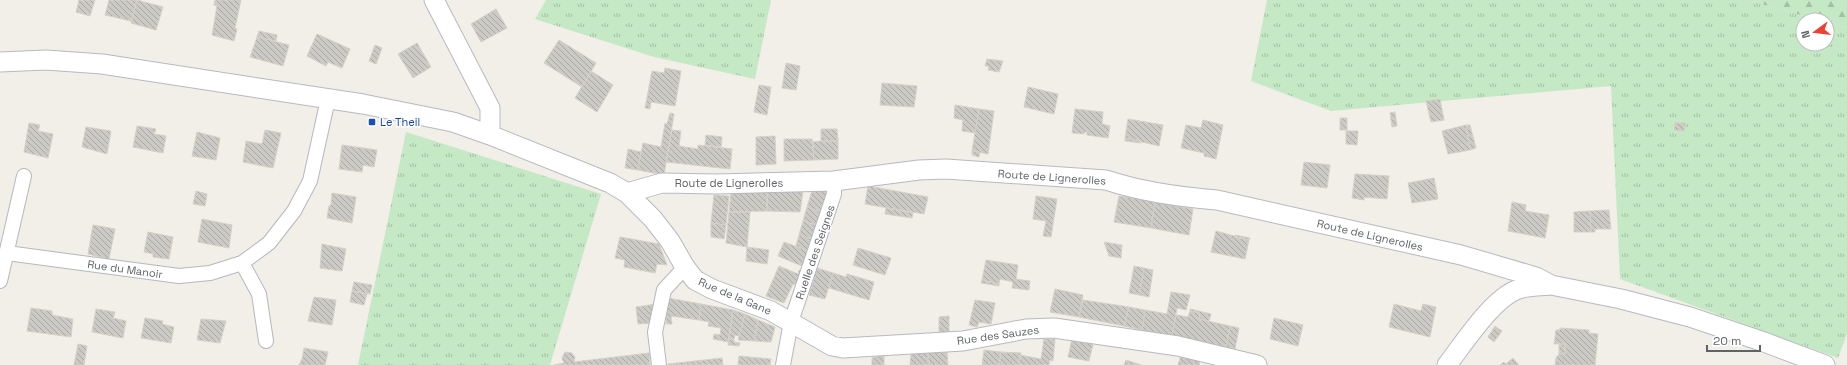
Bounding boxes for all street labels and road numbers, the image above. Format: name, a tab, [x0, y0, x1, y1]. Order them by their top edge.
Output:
street label: Route de Lignerolles	[997, 166, 1107, 188]
street label: Route de Lignerolles	[675, 176, 783, 190]
street label: Ruelle des Seignes	[792, 203, 838, 301]
street label: Route de Lignerolles	[1316, 216, 1425, 254]
street label: Rue du Manoir	[86, 257, 164, 281]
street label: Rue de la Gane	[696, 274, 774, 318]
street label: Rue des Sauzes	[956, 322, 1040, 348]

